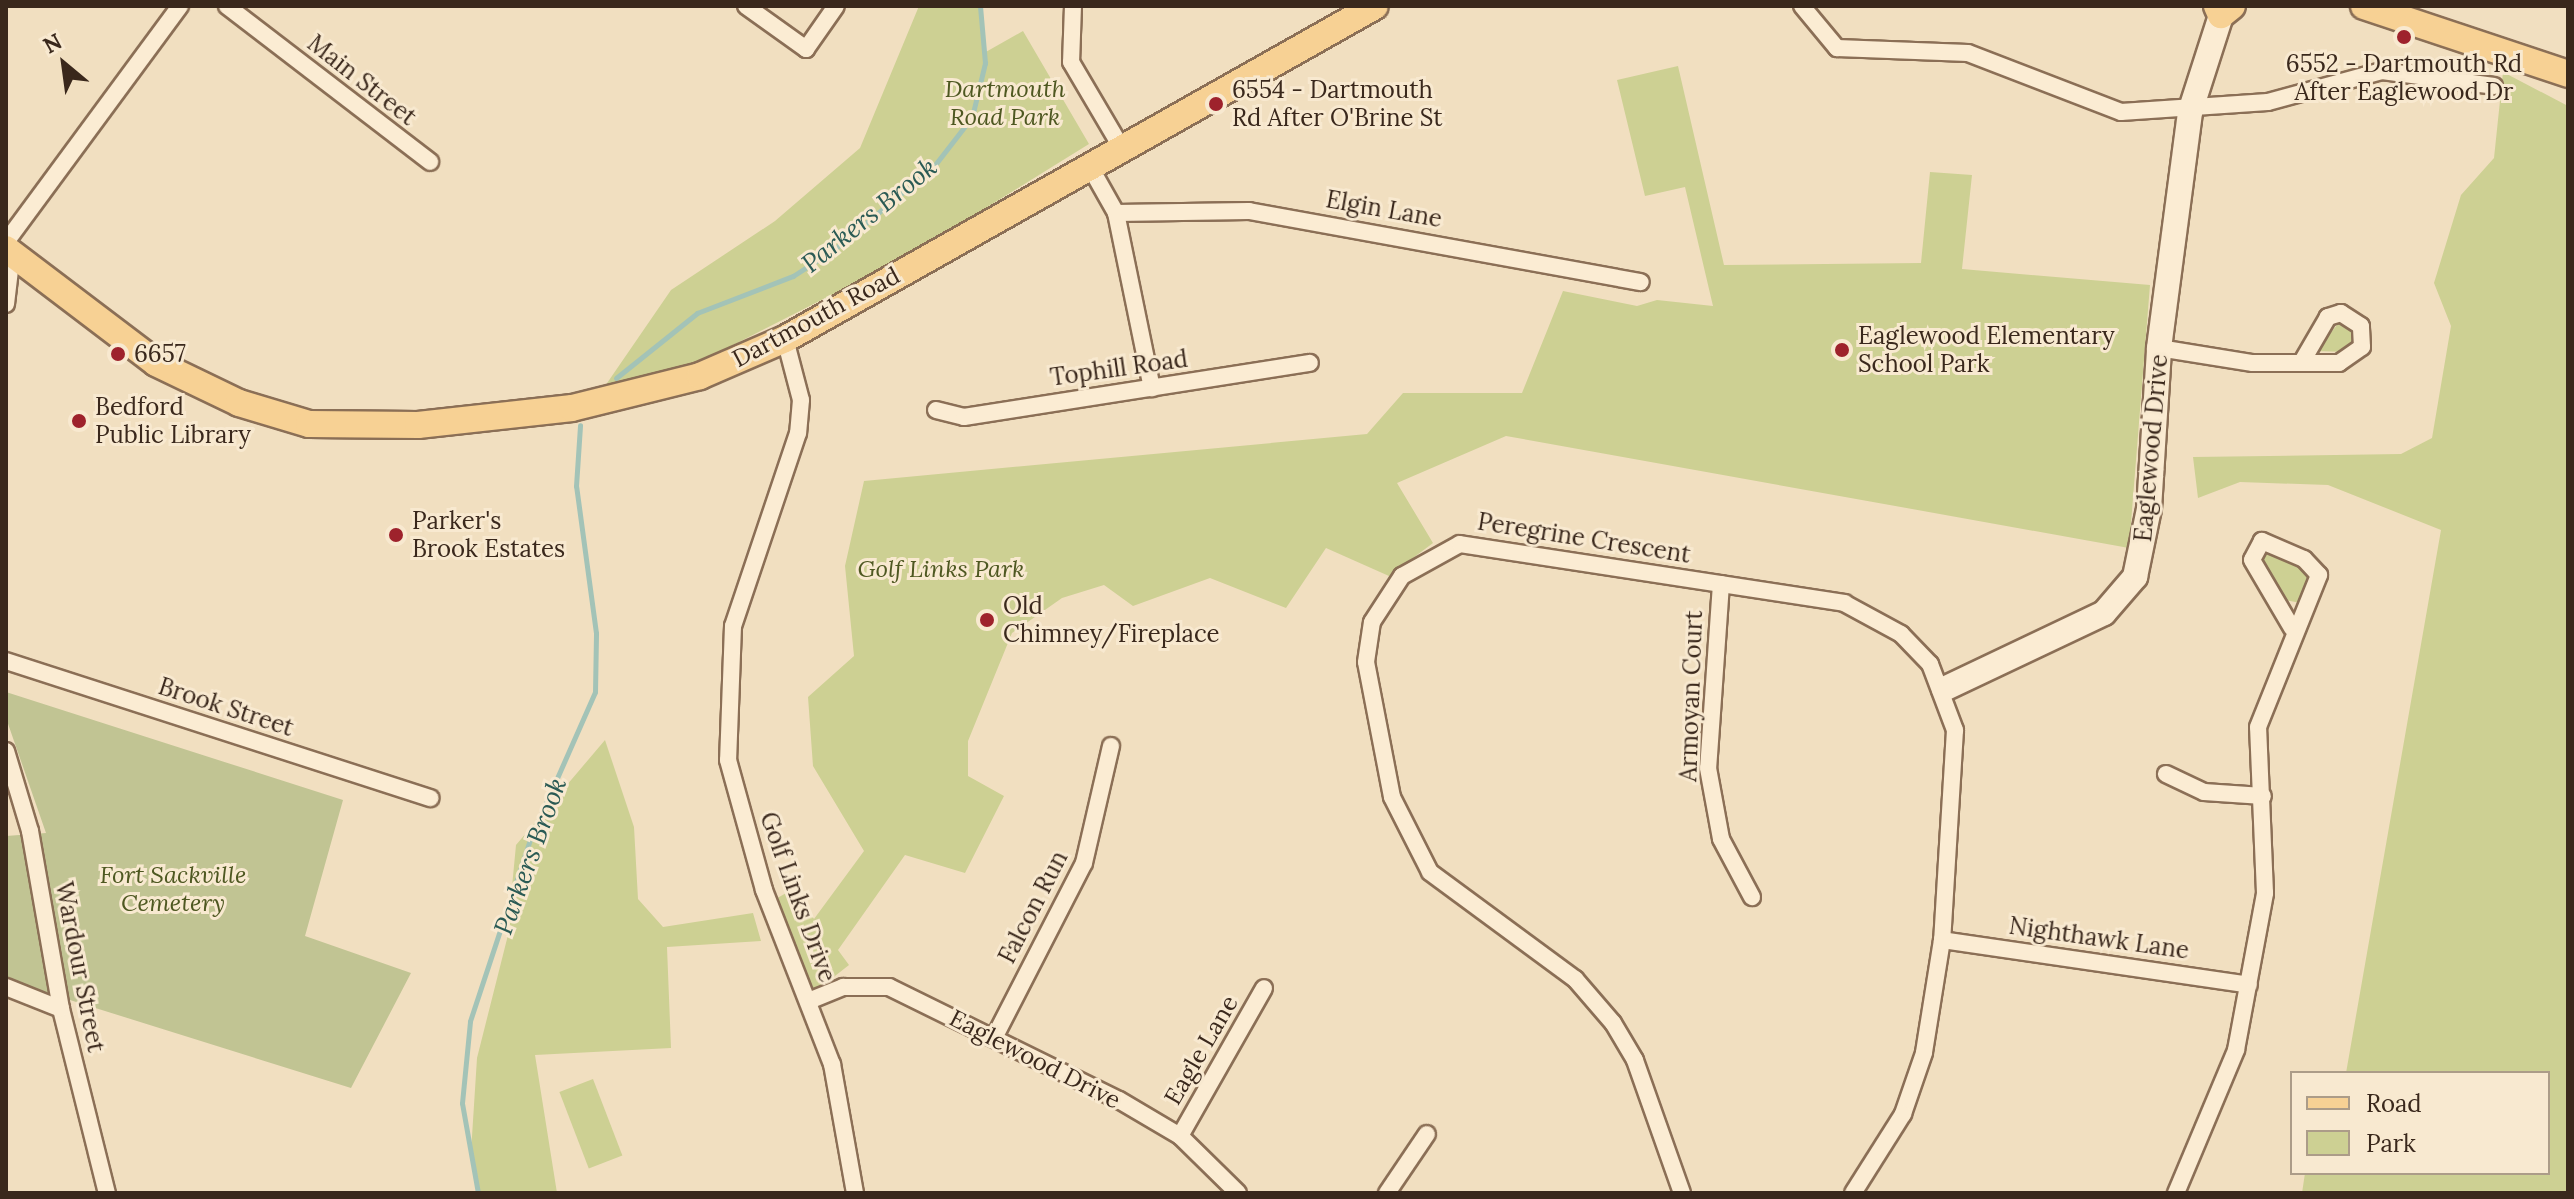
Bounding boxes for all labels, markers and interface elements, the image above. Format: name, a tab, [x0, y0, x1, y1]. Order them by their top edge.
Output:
north arrow	[24, 24, 104, 104]
text: N	[38, 27, 67, 59]
marker: 6552 - Dartmouth Rd After Eaglewood Dr	[2395, 28, 2413, 46]
street label: Main Street	[302, 29, 422, 131]
place label: 6552 - Dartmouth Rd After Eaglewood Dr	[2286, 50, 2522, 106]
park label: Dartmouth Road Park	[945, 75, 1065, 131]
place label: 6554 - Dartmouth Rd After O'Brine St	[1232, 76, 1443, 132]
marker: 6554 - Dartmouth Rd After O'Brine St	[1207, 95, 1225, 113]
water label: Parkers Brook	[795, 151, 943, 279]
street label: Elgin Lane	[1324, 185, 1444, 233]
street label: Dartmouth Road	[727, 261, 905, 373]
place label: Eaglewood Elementary School Park	[1858, 322, 2115, 378]
place label: 6657	[134, 340, 186, 368]
marker: Eaglewood Elementary School Park	[1833, 341, 1851, 359]
street label: Tophill Road	[1048, 344, 1190, 392]
marker: 6657	[109, 345, 127, 363]
street label: Eaglewood Drive	[2128, 353, 2174, 543]
place label: Bedford Public Library	[95, 393, 251, 449]
marker: Bedford Public Library	[70, 412, 88, 430]
place label: Parker's Brook Estates	[412, 507, 565, 563]
street label: Peregrine Crescent	[1475, 507, 1693, 569]
marker: Parker's Brook Estates	[387, 526, 405, 544]
park label: Golf Links Park	[857, 555, 1025, 583]
place label: Old Chimney/Fireplace	[1003, 592, 1220, 648]
street label: Armoyan Court	[1674, 610, 1708, 782]
marker: Old Chimney/Fireplace	[978, 611, 996, 629]
street label: Brook Street	[155, 672, 297, 742]
water label: Parkers Brook	[487, 773, 573, 939]
street label: Golf Links Drive	[754, 808, 842, 986]
street label: Falcon Run	[992, 846, 1074, 968]
park label: Fort Sackville Cemetery	[100, 861, 246, 917]
street label: Wardour Street	[49, 879, 111, 1055]
street label: Nighthawk Lane	[2007, 911, 2191, 965]
street label: Eagle Lane	[1158, 990, 1244, 1110]
street label: Eaglewood Drive	[945, 1003, 1125, 1115]
legend	[2290, 1071, 2550, 1175]
text: Road	[2366, 1088, 2422, 1119]
text: Park	[2366, 1128, 2416, 1159]

